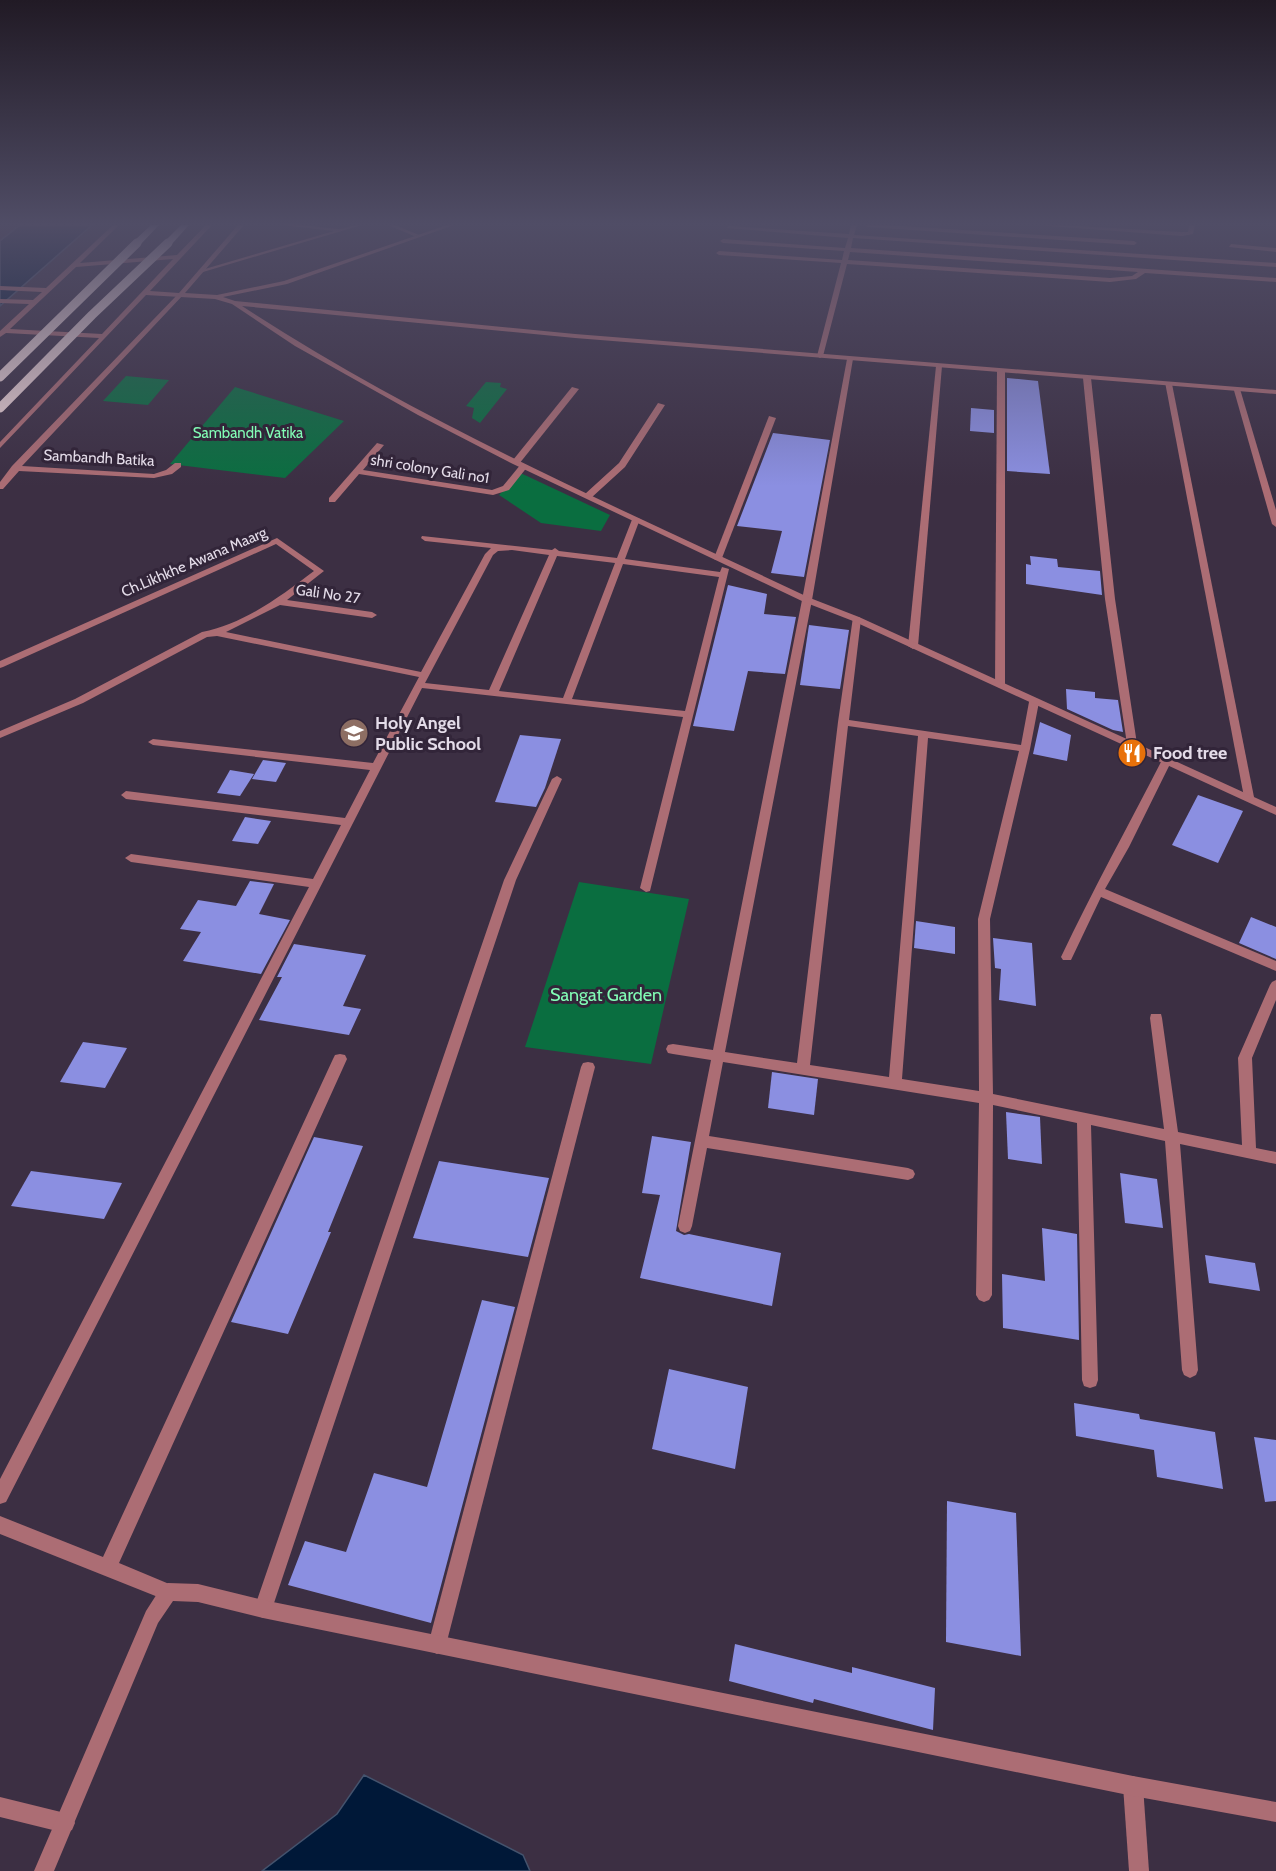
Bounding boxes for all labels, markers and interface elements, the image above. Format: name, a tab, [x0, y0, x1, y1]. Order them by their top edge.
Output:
park label: Sambandh Vatika	[193, 424, 304, 442]
street label: Sambandh Batika	[43, 446, 156, 470]
street label: shri colony Gali no1	[369, 451, 491, 487]
street label: Ch.Likhkhe Awana Maarg	[119, 523, 270, 601]
street label: Gali No 27	[295, 581, 362, 607]
place label: Holy Angel Public School	[375, 712, 481, 755]
school or university icon: Holy Angel Public School	[338, 717, 370, 749]
restaurant icon: Food tree	[1116, 737, 1148, 769]
place label: Food tree	[1153, 742, 1227, 764]
park label: Sangat Garden	[550, 984, 662, 1006]

